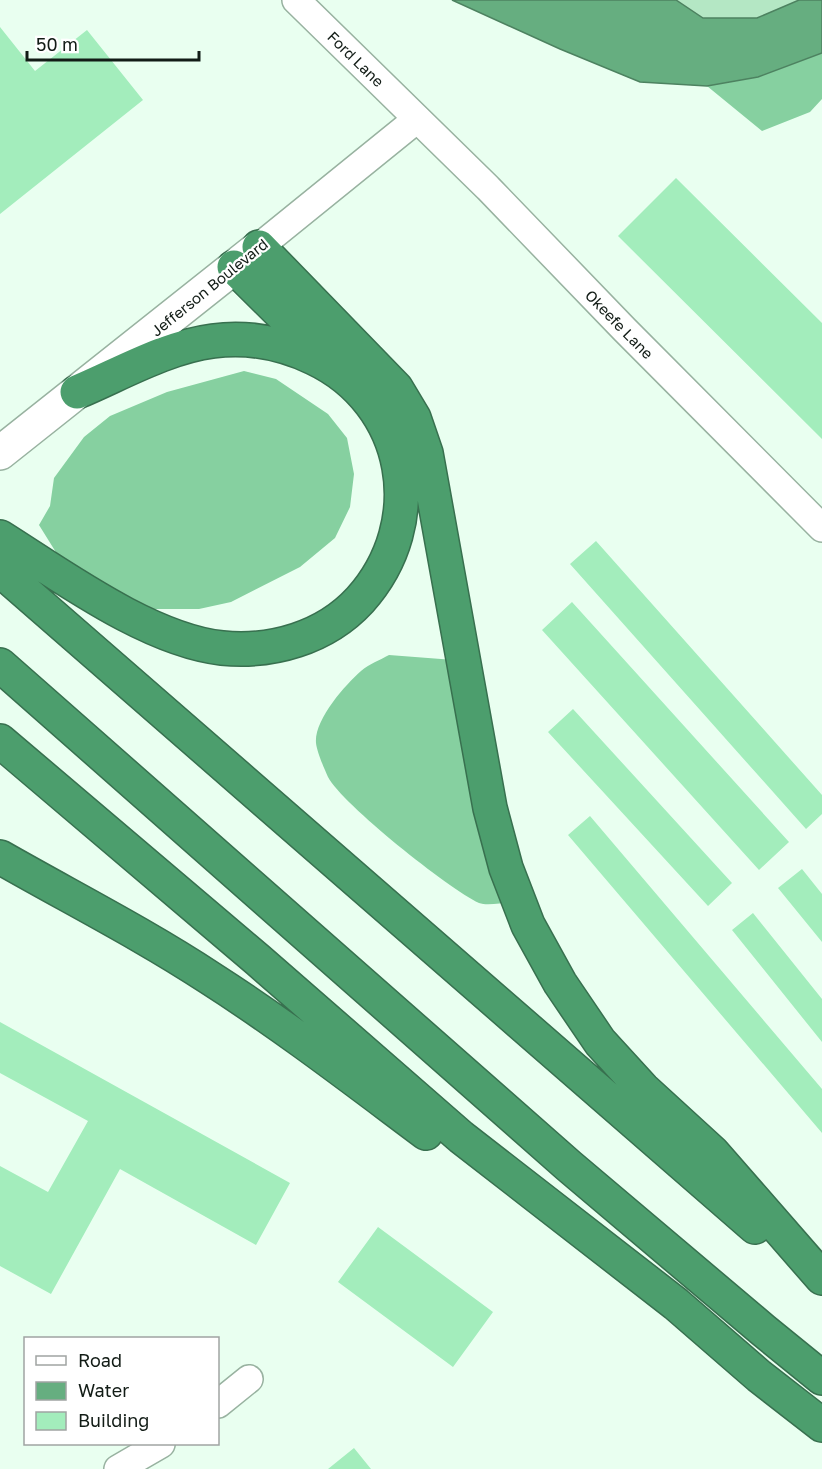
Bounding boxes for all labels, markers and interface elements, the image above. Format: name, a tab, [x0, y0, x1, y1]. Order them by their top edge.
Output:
scale bar	[27, 24, 200, 62]
street label: Ford Lane	[324, 27, 388, 90]
text: 50 m	[36, 33, 78, 55]
street label: Jefferson Boulevard	[147, 234, 271, 340]
street label: Okeefe Lane	[582, 286, 657, 363]
legend	[24, 1337, 219, 1445]
text: Road	[78, 1349, 122, 1371]
text: Water	[78, 1379, 129, 1401]
text: Building	[78, 1409, 149, 1431]

